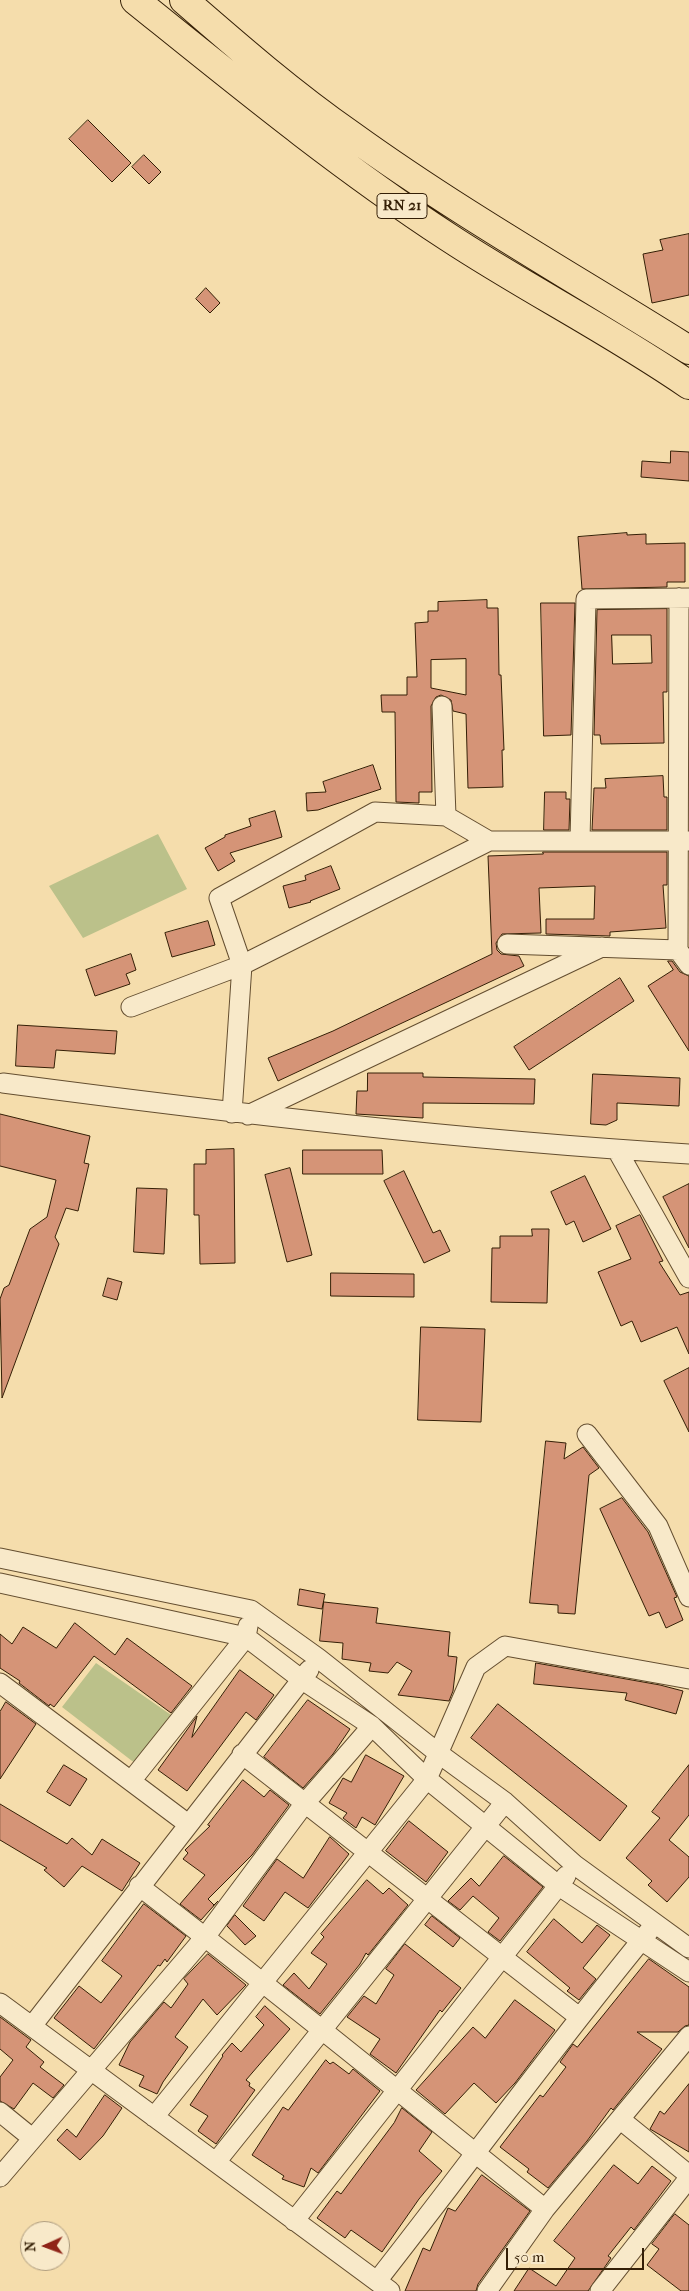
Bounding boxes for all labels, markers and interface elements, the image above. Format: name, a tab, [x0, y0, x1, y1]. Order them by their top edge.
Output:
road number: RN 21	[377, 194, 427, 218]
north arrow	[20, 2221, 70, 2271]
scale bar	[509, 2238, 646, 2270]
text: N	[22, 2241, 39, 2252]
text: 50 m	[514, 2248, 544, 2266]

